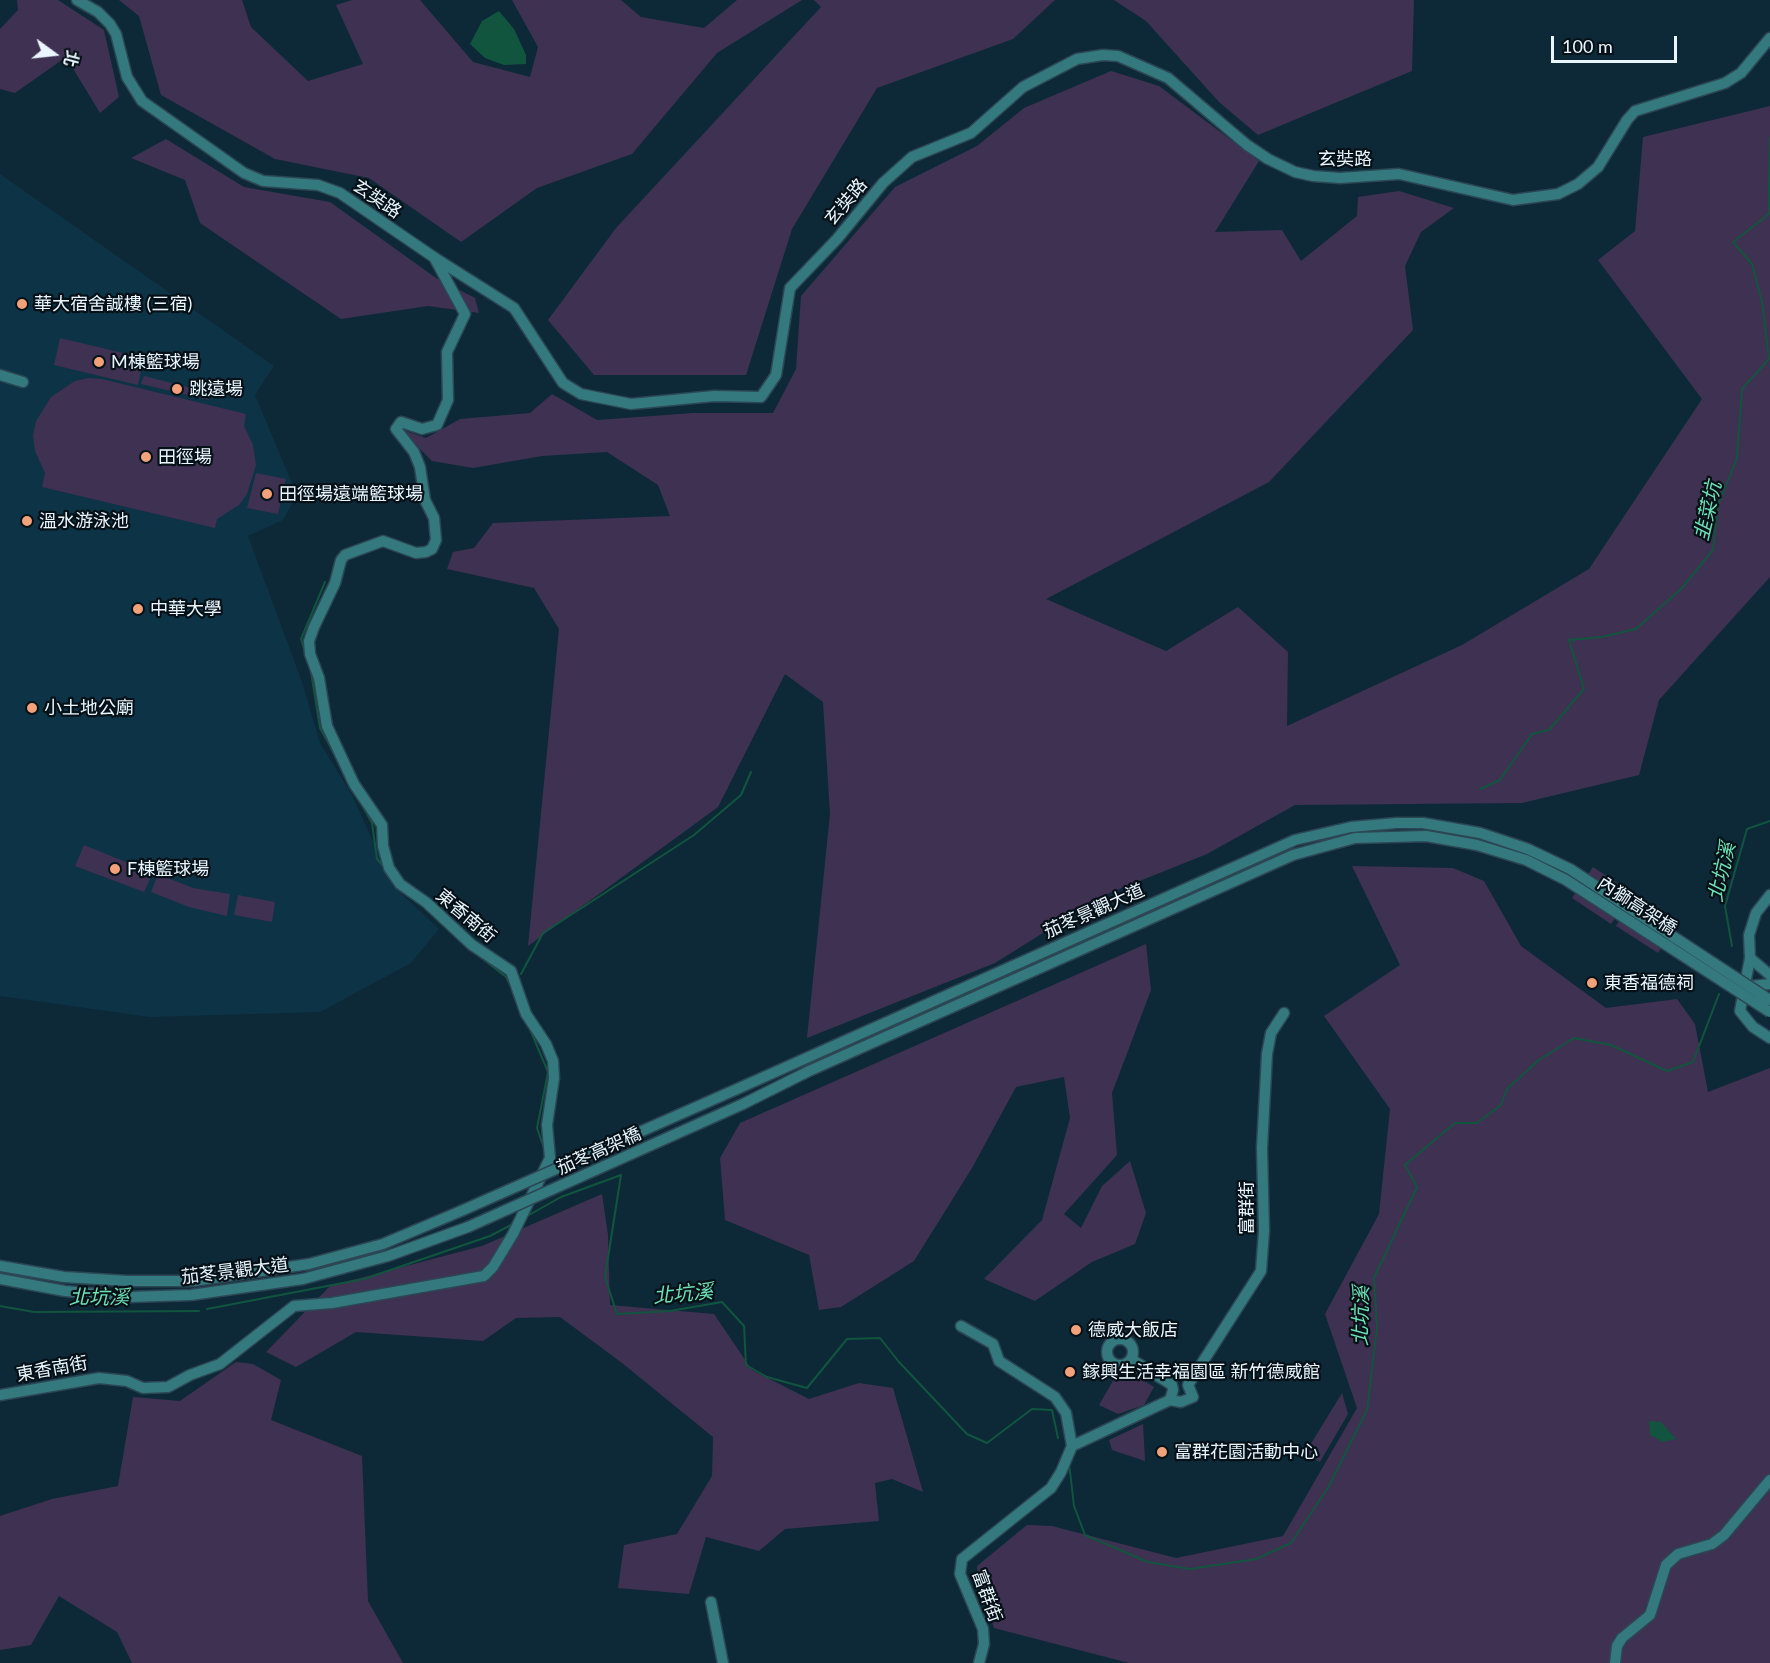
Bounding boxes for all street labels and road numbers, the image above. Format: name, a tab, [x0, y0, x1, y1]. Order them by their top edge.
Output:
street label: 玄奘路	[1318, 148, 1372, 170]
street label: 玄奘路	[820, 174, 872, 230]
street label: 玄奘路	[349, 175, 405, 223]
street label: 內獅高架橋	[1593, 872, 1681, 940]
street label: 茄苳景觀大道	[1040, 879, 1148, 943]
street label: 東香南街	[431, 885, 501, 947]
street label: 茄苳高架橋	[553, 1123, 645, 1179]
street label: 富群街	[1236, 1181, 1258, 1235]
street label: 茄苳景觀大道	[180, 1254, 290, 1288]
street label: 東香南街	[15, 1352, 89, 1386]
street label: 富群街	[968, 1567, 1006, 1625]

